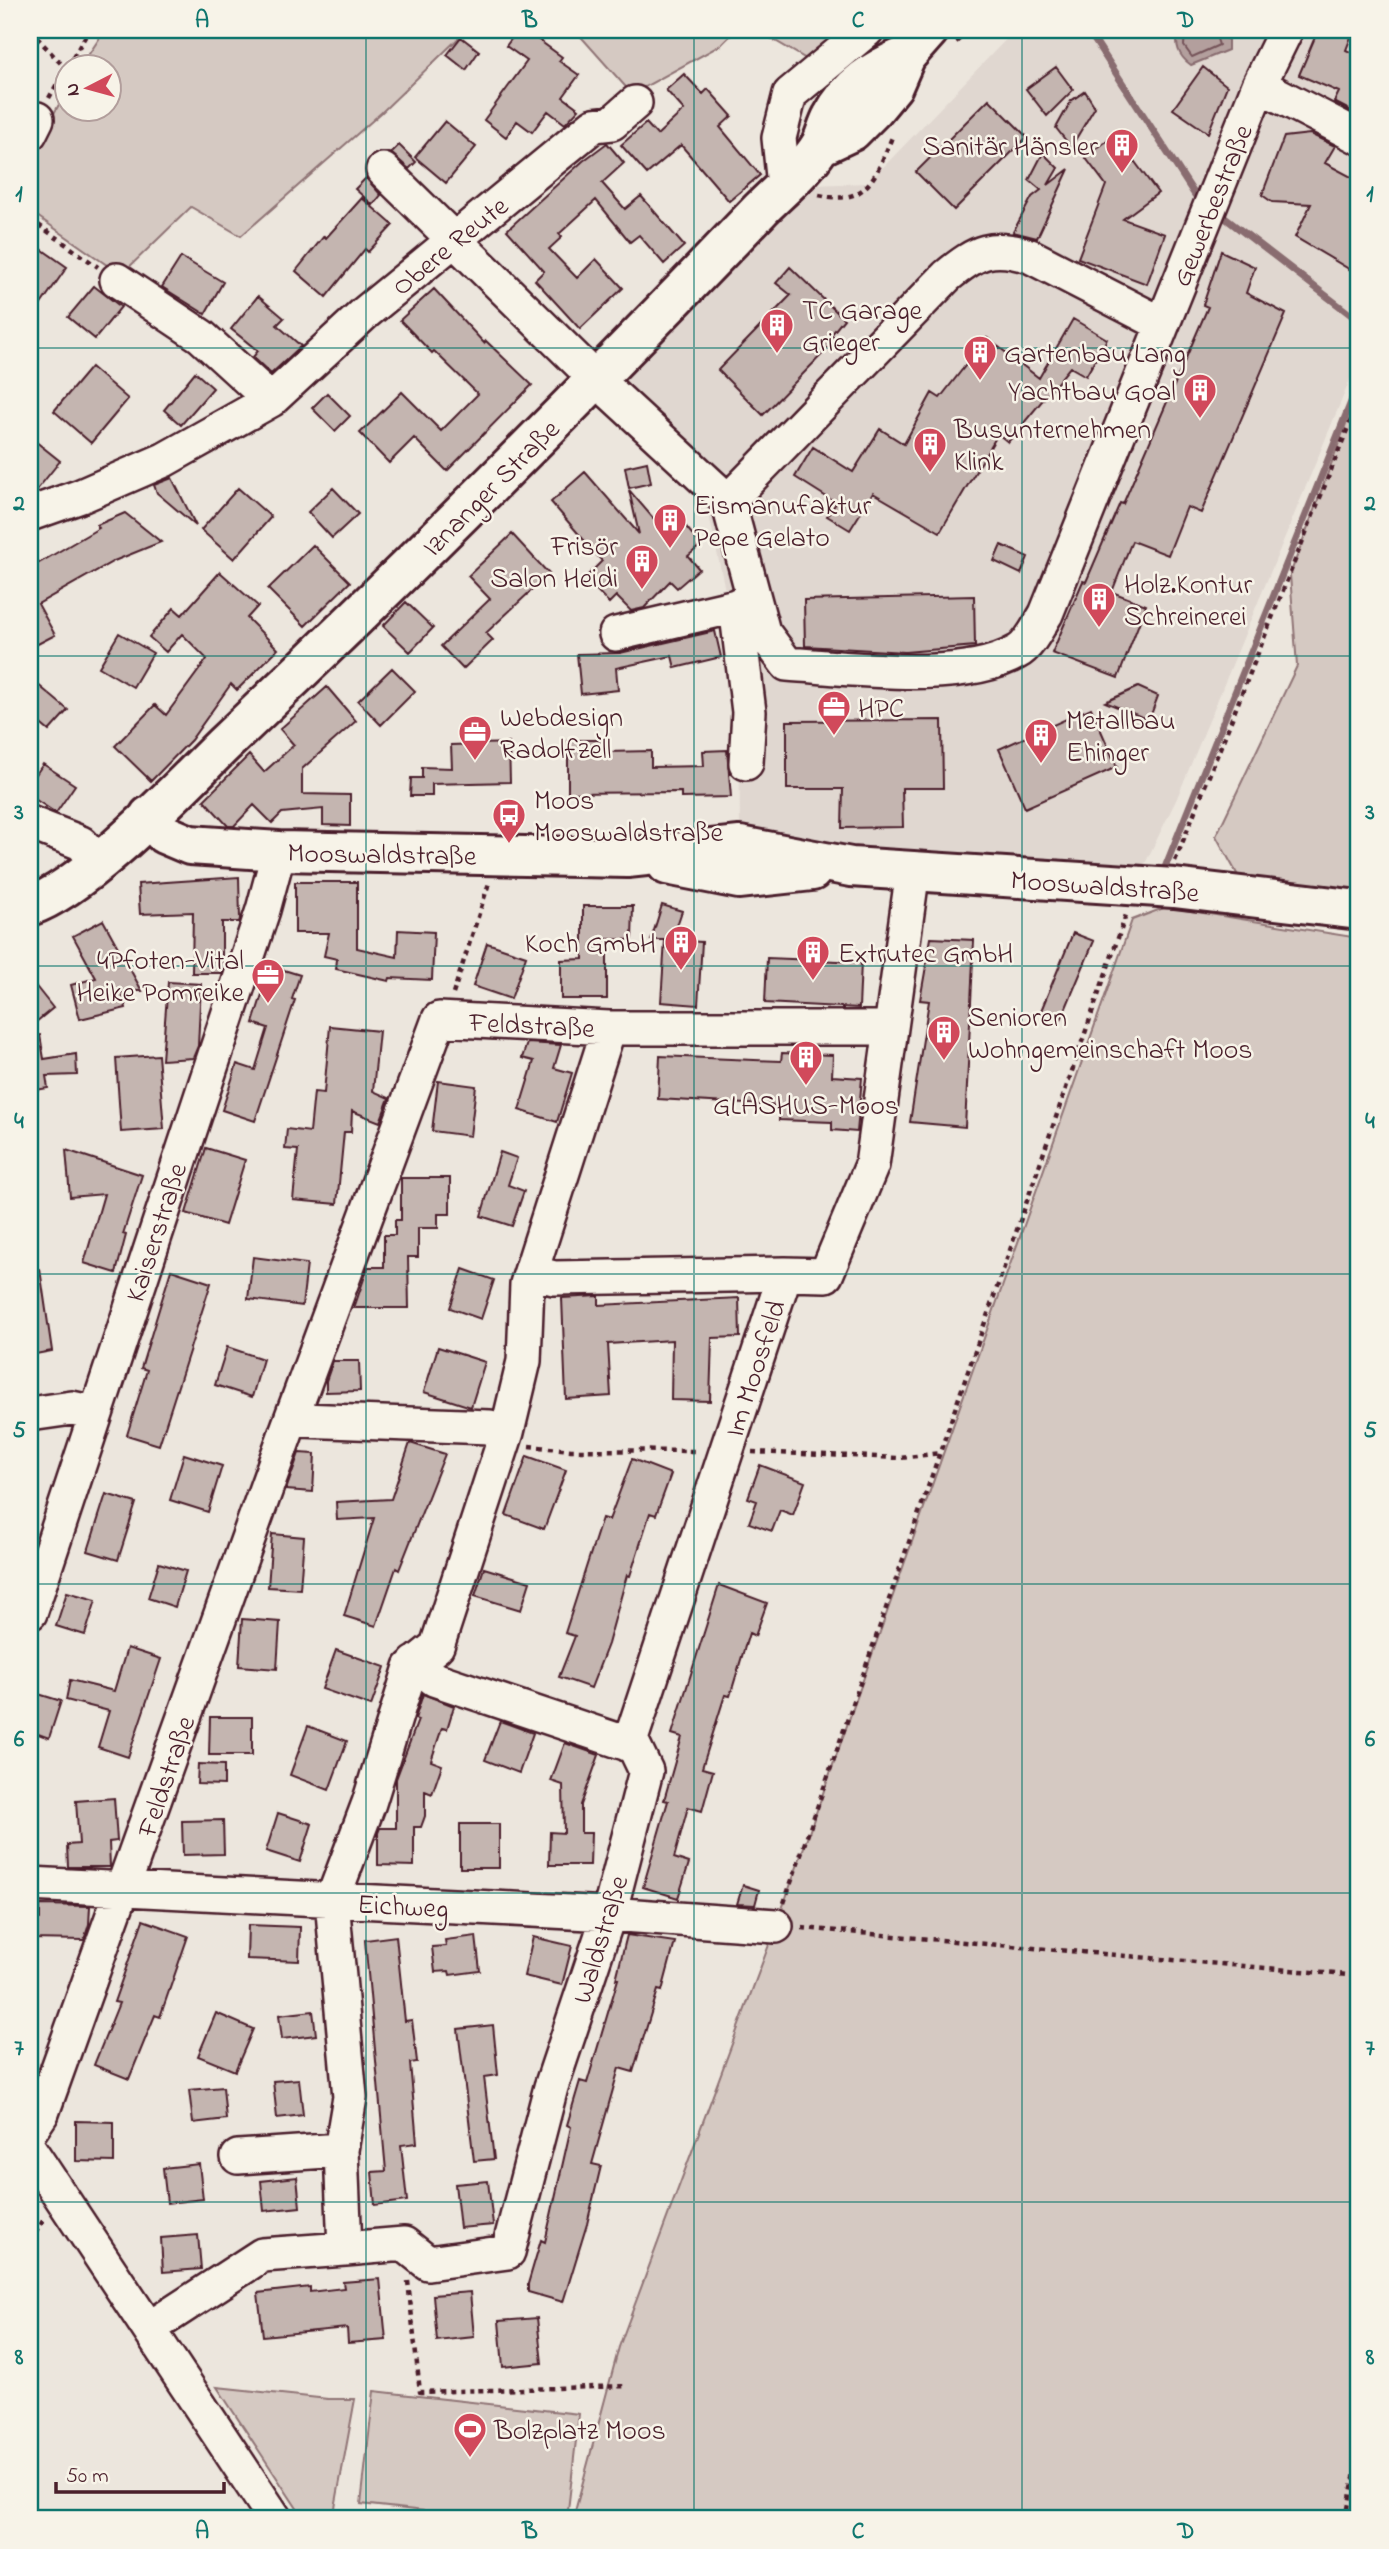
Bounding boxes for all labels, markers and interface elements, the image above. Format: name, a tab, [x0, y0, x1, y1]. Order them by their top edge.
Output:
text: A	[195, 5, 209, 38]
text: B	[521, 5, 538, 38]
text: C	[852, 5, 865, 38]
text: D	[1177, 5, 1194, 38]
north arrow	[52, 52, 122, 122]
text: N	[59, 82, 88, 97]
street label: Gewerbestraße	[1163, 119, 1266, 294]
building icon: Sanitär Hänsler	[1103, 126, 1141, 175]
place label: Sanitär Hänsler	[922, 128, 1098, 169]
text: 1	[15, 179, 23, 212]
text: 1	[1366, 179, 1374, 212]
street label: Obere Reute	[384, 187, 519, 308]
place label: TC Garage Grieger	[802, 292, 922, 365]
building icon: TC Garage Grieger	[758, 306, 796, 355]
building icon: Gartenbau Lang	[961, 333, 999, 382]
place label: Gartenbau Lang	[1004, 335, 1186, 376]
building icon: Yachtbau Goal	[1181, 371, 1219, 420]
place label: Yachtbau Goal	[1008, 373, 1176, 414]
street label: Iznanger Straße	[414, 411, 571, 568]
place label: Busunternehmen Klink	[953, 411, 1151, 484]
building icon: Busunternehmen Klink	[911, 425, 949, 474]
place label: Eismanufaktur Pepe Gelato	[694, 487, 872, 560]
text: 2	[12, 488, 25, 521]
text: 2	[1363, 488, 1376, 521]
building icon: Eismanufaktur Pepe Gelato	[651, 501, 689, 550]
place label: Frisör Salon Heidi	[490, 528, 618, 601]
building icon: Frisör Salon Heidi	[623, 542, 661, 591]
place label: Holz.Kontur Schreinerei	[1124, 566, 1252, 639]
building icon: Holz.Kontur Schreinerei	[1080, 580, 1118, 629]
office icon: HPC	[815, 688, 853, 737]
place label: HPC	[858, 690, 904, 731]
place label: Webdesign Radolfzell	[500, 699, 623, 772]
place label: Metallbau Ehinger	[1066, 702, 1175, 775]
office icon: Webdesign Radolfzell	[456, 713, 494, 762]
building icon: Metallbau Ehinger	[1022, 716, 1060, 765]
place label: Moos Mooswaldstraße	[534, 782, 723, 855]
bus stop icon: Moos Mooswaldstraße	[490, 796, 528, 845]
text: 3	[13, 797, 24, 830]
text: 3	[1364, 797, 1375, 830]
street label: Mooswaldstraße	[287, 834, 477, 879]
street label: Mooswaldstraße	[1009, 861, 1201, 916]
building icon: Koch GmbH	[662, 923, 700, 972]
place label: Koch GmbH	[525, 925, 656, 966]
building icon: Extrutec GmbH	[794, 933, 832, 982]
place label: Extrutec GmbH	[838, 935, 1013, 976]
place label: 4Pfoten-Vital Heike Pomreike	[76, 942, 244, 1015]
office icon: 4Pfoten-Vital Heike Pomreike	[249, 956, 287, 1005]
place label: Senioren Wohngemeinschaft Moos	[968, 999, 1253, 1072]
street label: Feldstraße	[467, 1004, 596, 1051]
building icon: Senioren Wohngemeinschaft Moos	[925, 1013, 963, 1062]
building icon: GLASHUS-Moos	[787, 1038, 825, 1087]
place label: GLASHUS-Moos	[713, 1087, 899, 1128]
text: 4	[14, 1106, 24, 1139]
text: 4	[1365, 1106, 1375, 1139]
street label: Kaiserstraße	[117, 1158, 200, 1308]
street label: Im Moosfeld	[716, 1295, 799, 1443]
text: 5	[12, 1415, 26, 1448]
text: 5	[1363, 1415, 1377, 1448]
street label: Feldstraße	[128, 1711, 208, 1844]
text: 6	[14, 1724, 25, 1757]
text: 6	[1365, 1724, 1376, 1757]
street label: Waldstraße	[563, 1871, 641, 2009]
street label: Eichweg	[356, 1886, 449, 1931]
text: 7	[14, 2033, 24, 2066]
text: 7	[1365, 2033, 1375, 2066]
text: 8	[14, 2342, 24, 2375]
text: 8	[1365, 2342, 1375, 2375]
sports icon: Bolzplatz Moos	[451, 2410, 489, 2459]
place label: Bolzplatz Moos	[493, 2412, 666, 2453]
scale bar	[56, 2451, 224, 2495]
text: 50 m	[66, 2462, 109, 2492]
text: A	[195, 2516, 209, 2549]
text: B	[521, 2516, 538, 2549]
text: C	[852, 2516, 865, 2549]
text: D	[1177, 2516, 1194, 2549]

